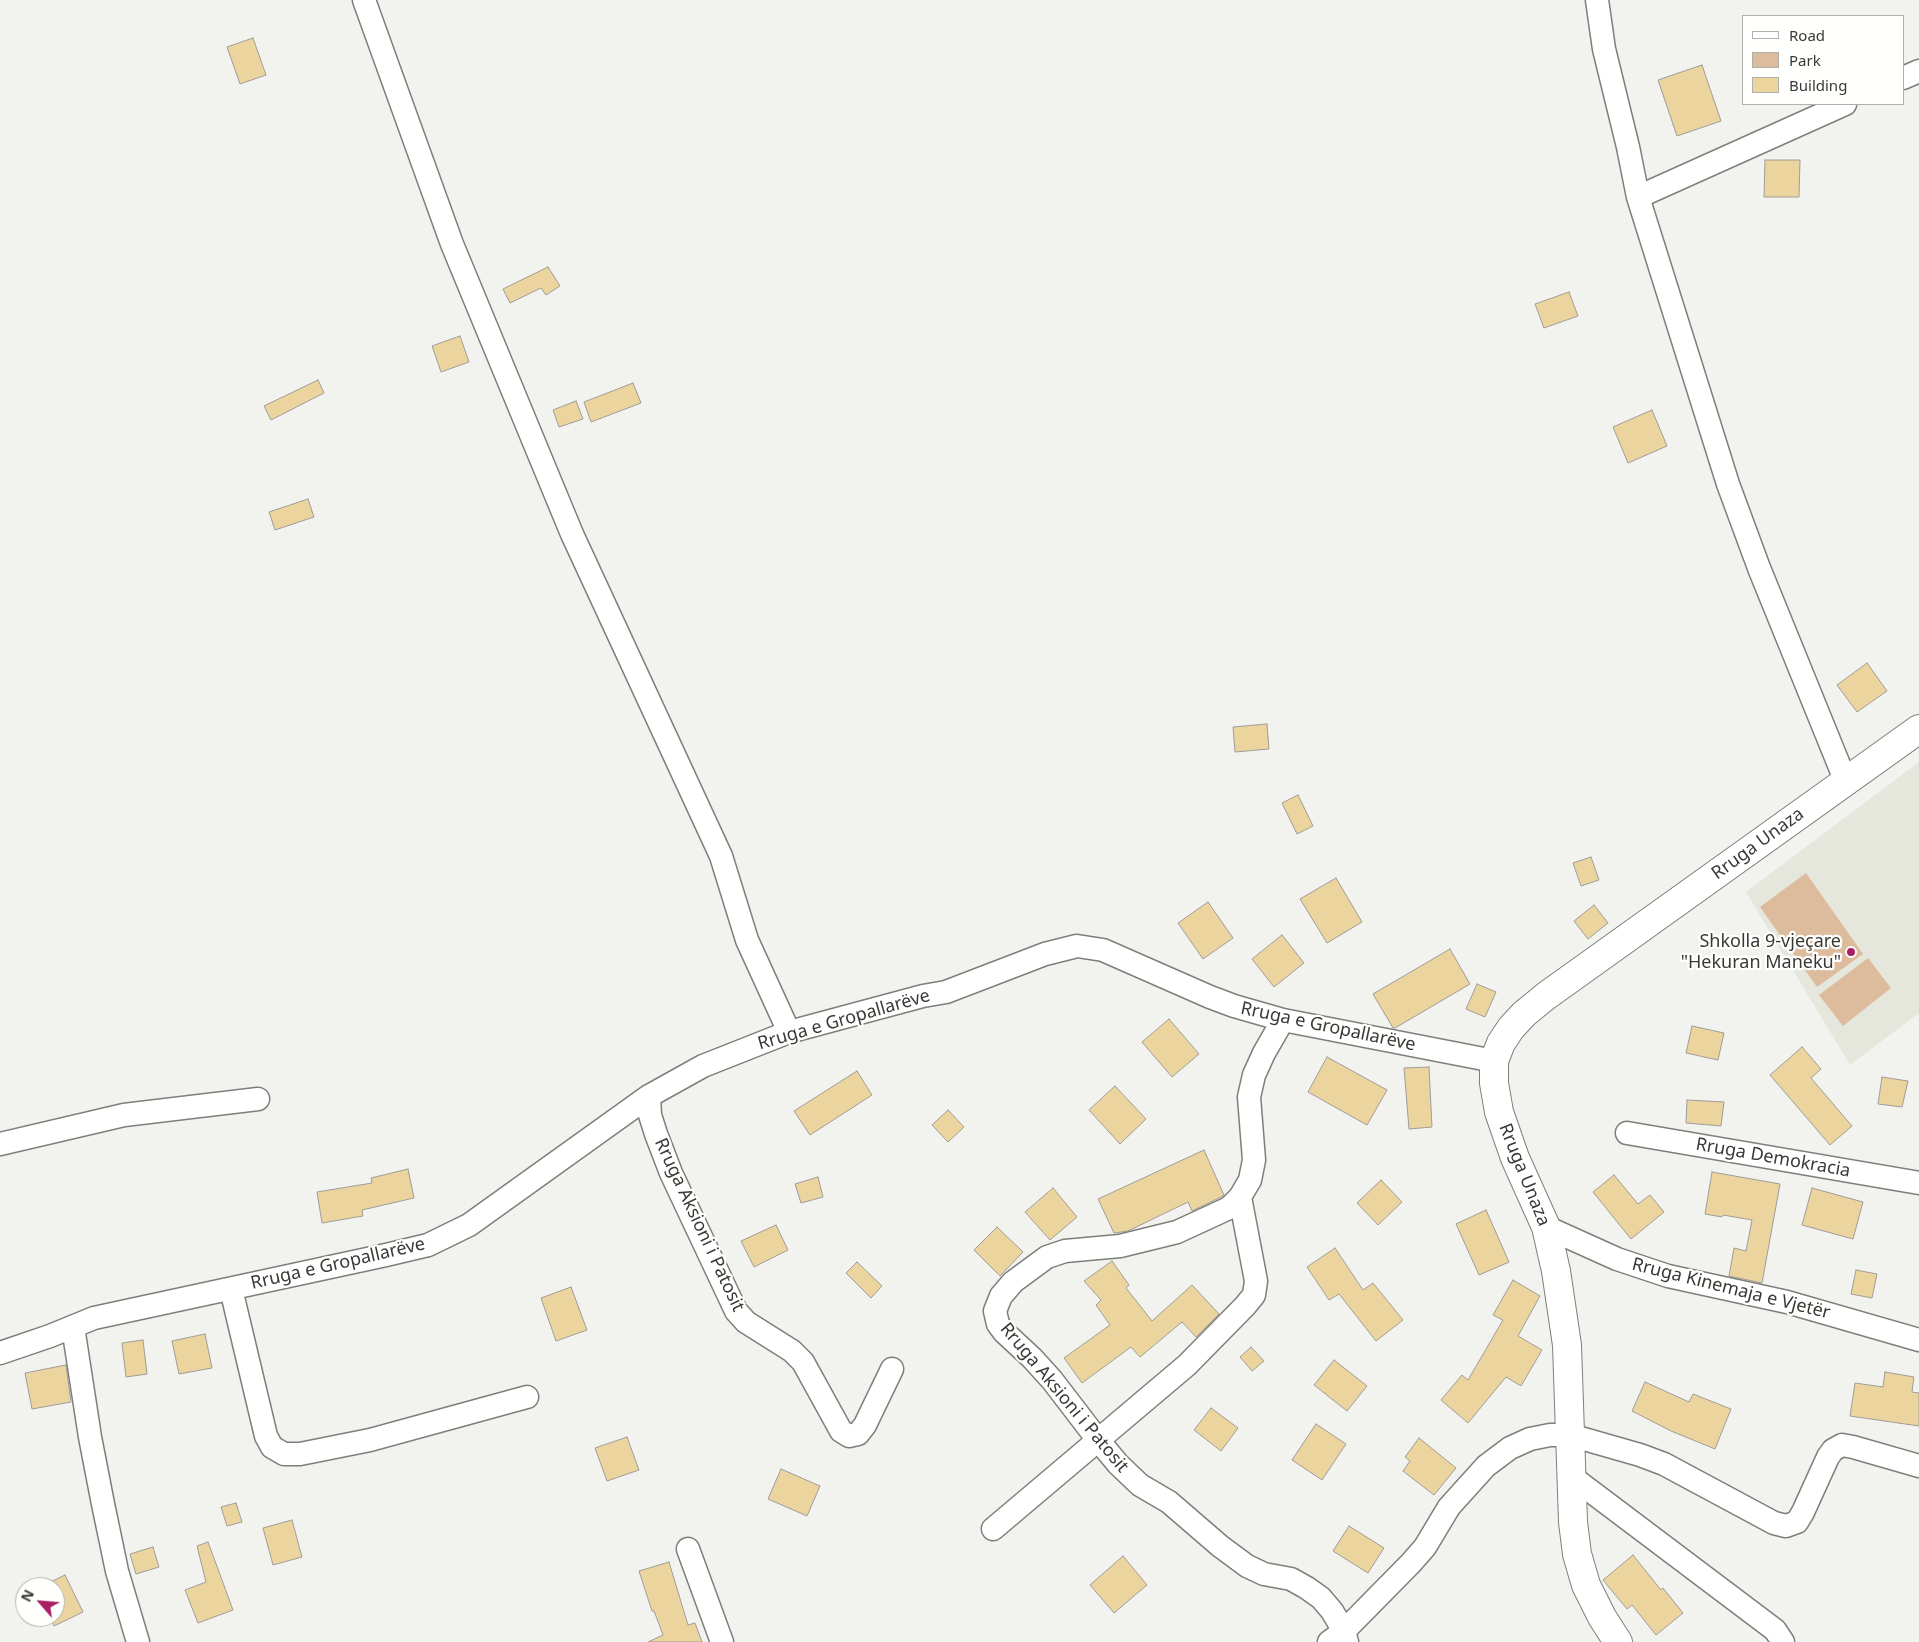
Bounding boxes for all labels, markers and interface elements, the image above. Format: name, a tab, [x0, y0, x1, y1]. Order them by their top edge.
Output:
legend	[1742, 15, 1904, 105]
text: Road	[1789, 25, 1825, 45]
text: Park	[1789, 50, 1821, 70]
text: Building	[1789, 75, 1847, 95]
street label: Rruga Unaza	[1708, 803, 1808, 885]
place label: Shkolla 9-vjeçare "Hekuran Maneku"	[1681, 931, 1841, 974]
marker: Shkolla 9-vjeçare "Hekuran Maneku"	[1845, 946, 1857, 958]
street label: Rruga e Gropallarëve	[755, 985, 933, 1055]
street label: Rruga e Gropallarëve	[1239, 998, 1417, 1056]
street label: Rruga Unaza	[1494, 1121, 1554, 1229]
street label: Rruga Demokracia	[1694, 1134, 1852, 1182]
street label: Rruga Aksioni i Patosit	[649, 1135, 749, 1315]
street label: Rruga e Gropallarëve	[249, 1233, 427, 1295]
street label: Rruga Kinemaja e Vjetër	[1630, 1254, 1832, 1324]
street label: Rruga Aksioni i Patosit	[995, 1319, 1133, 1477]
north arrow	[15, 1577, 65, 1627]
text: N	[16, 1586, 38, 1605]

